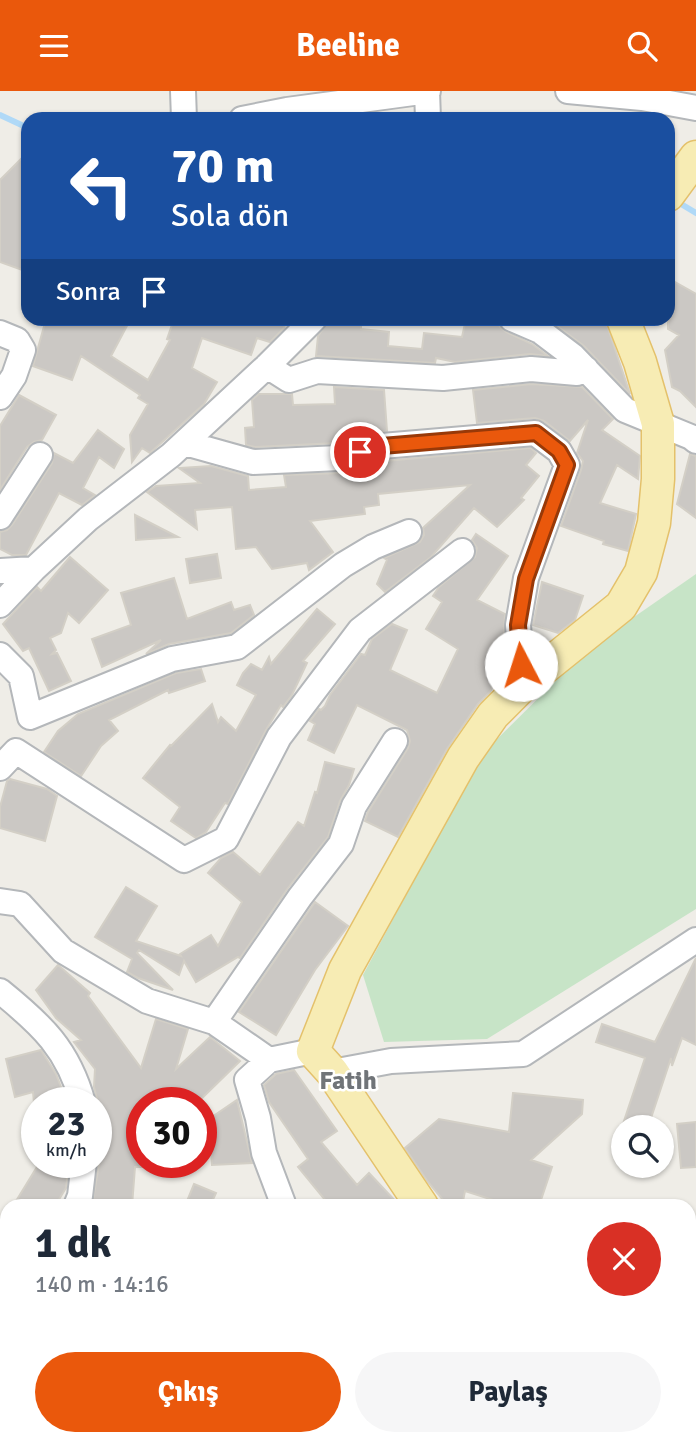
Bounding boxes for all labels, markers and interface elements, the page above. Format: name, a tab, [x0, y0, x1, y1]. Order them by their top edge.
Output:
text: Beeline	[296, 26, 400, 65]
icon: menu	[35, 27, 73, 65]
icon: search	[623, 27, 661, 65]
text: 70 m	[171, 136, 274, 196]
icon: left	[56, 140, 147, 231]
text: Sola dön	[171, 196, 289, 235]
icon: arrive	[135, 273, 173, 311]
text: Sonra	[56, 276, 121, 308]
pin	[330, 422, 390, 482]
icon: arrive	[341, 433, 379, 471]
position arrow	[484, 628, 558, 702]
district label: Fatih	[319, 1065, 377, 1097]
speed limit sign: 30	[126, 1087, 217, 1178]
text: 23	[48, 1102, 85, 1145]
map controls	[611, 1115, 674, 1178]
button: search	[611, 1115, 674, 1178]
text: km/h	[46, 1139, 87, 1161]
text: 1 dk	[35, 1218, 112, 1269]
button: close	[587, 1222, 661, 1296]
text: 140 m · 14:16	[35, 1270, 169, 1299]
button: Çıkış	[35, 1352, 341, 1432]
button: Paylaş	[355, 1352, 661, 1432]

